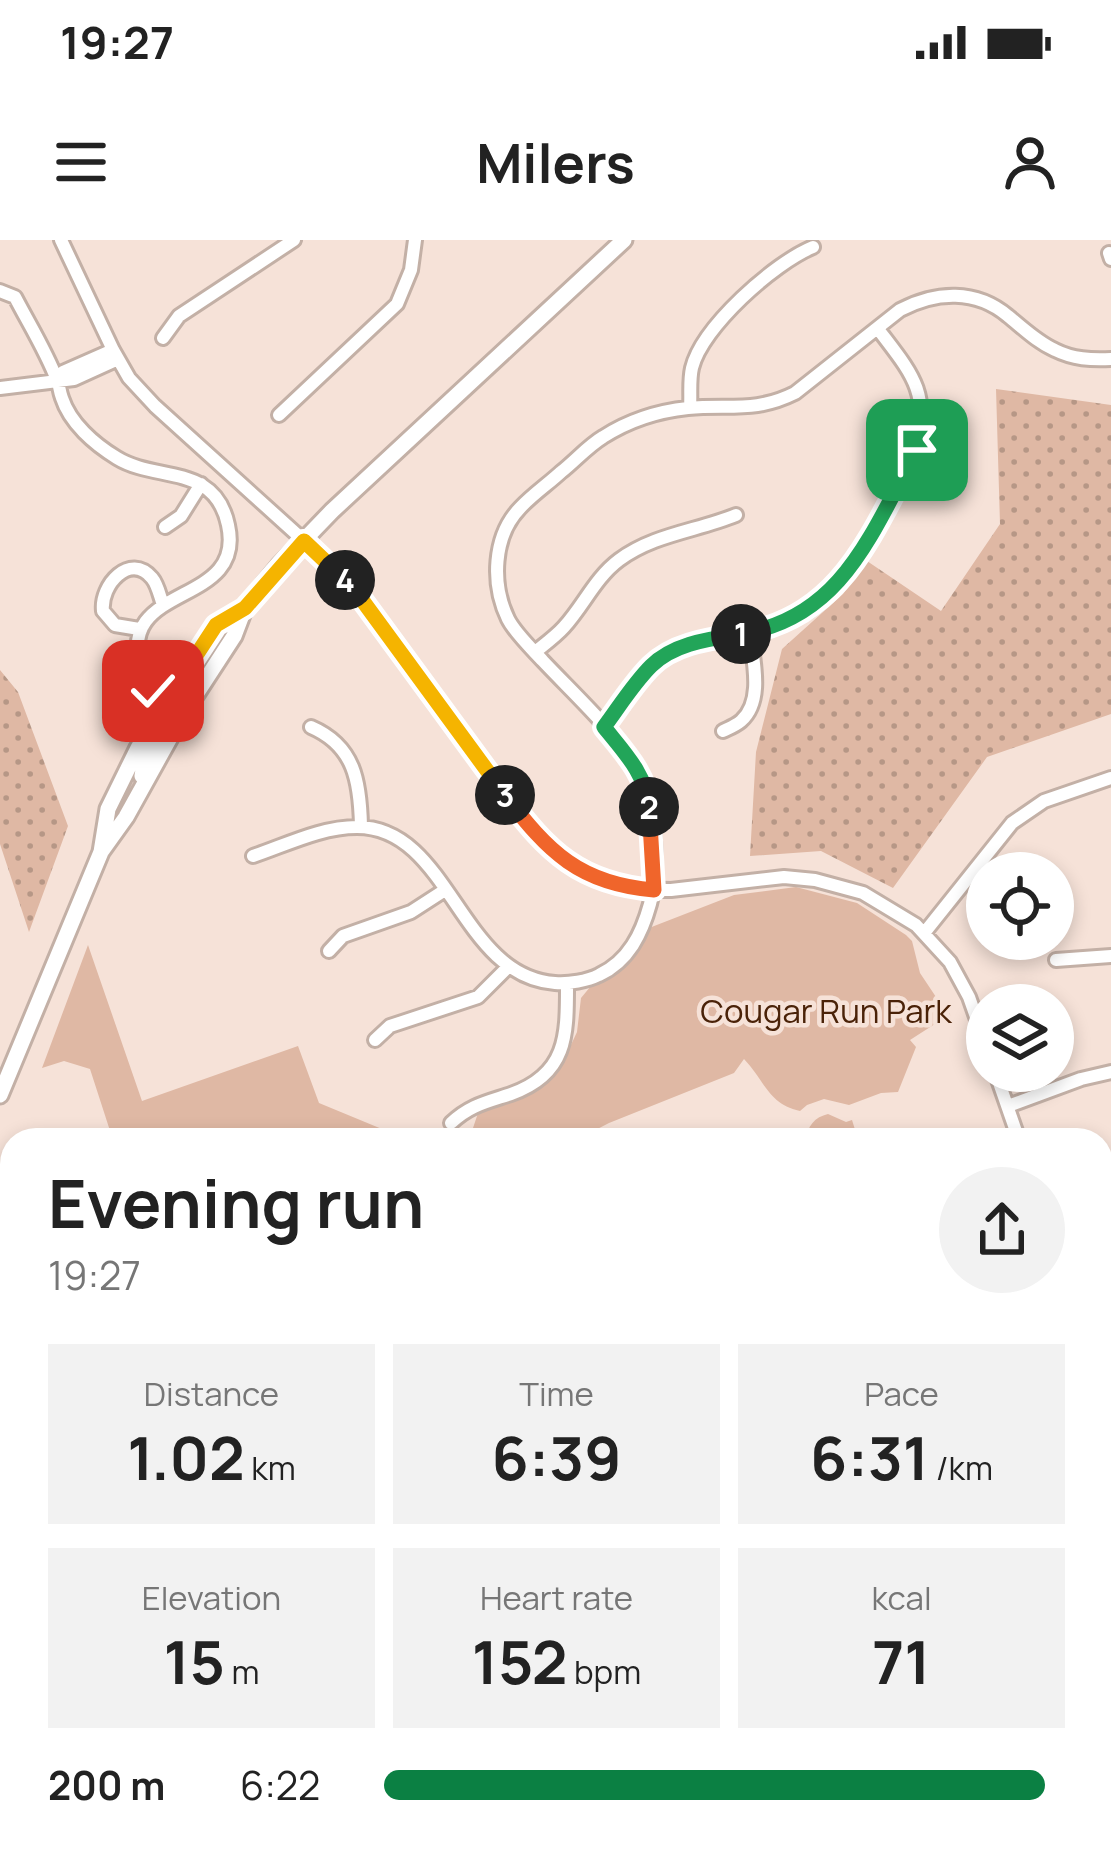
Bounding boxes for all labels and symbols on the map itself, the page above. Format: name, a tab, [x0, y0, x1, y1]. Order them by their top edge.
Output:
pin	[866, 399, 968, 501]
pin: 4	[315, 550, 375, 610]
pin: 1	[711, 604, 771, 664]
pin	[102, 640, 204, 742]
pin: 3	[475, 765, 535, 825]
pin: 2	[619, 777, 679, 837]
park label: Cougar Run Park	[700, 988, 953, 1033]

